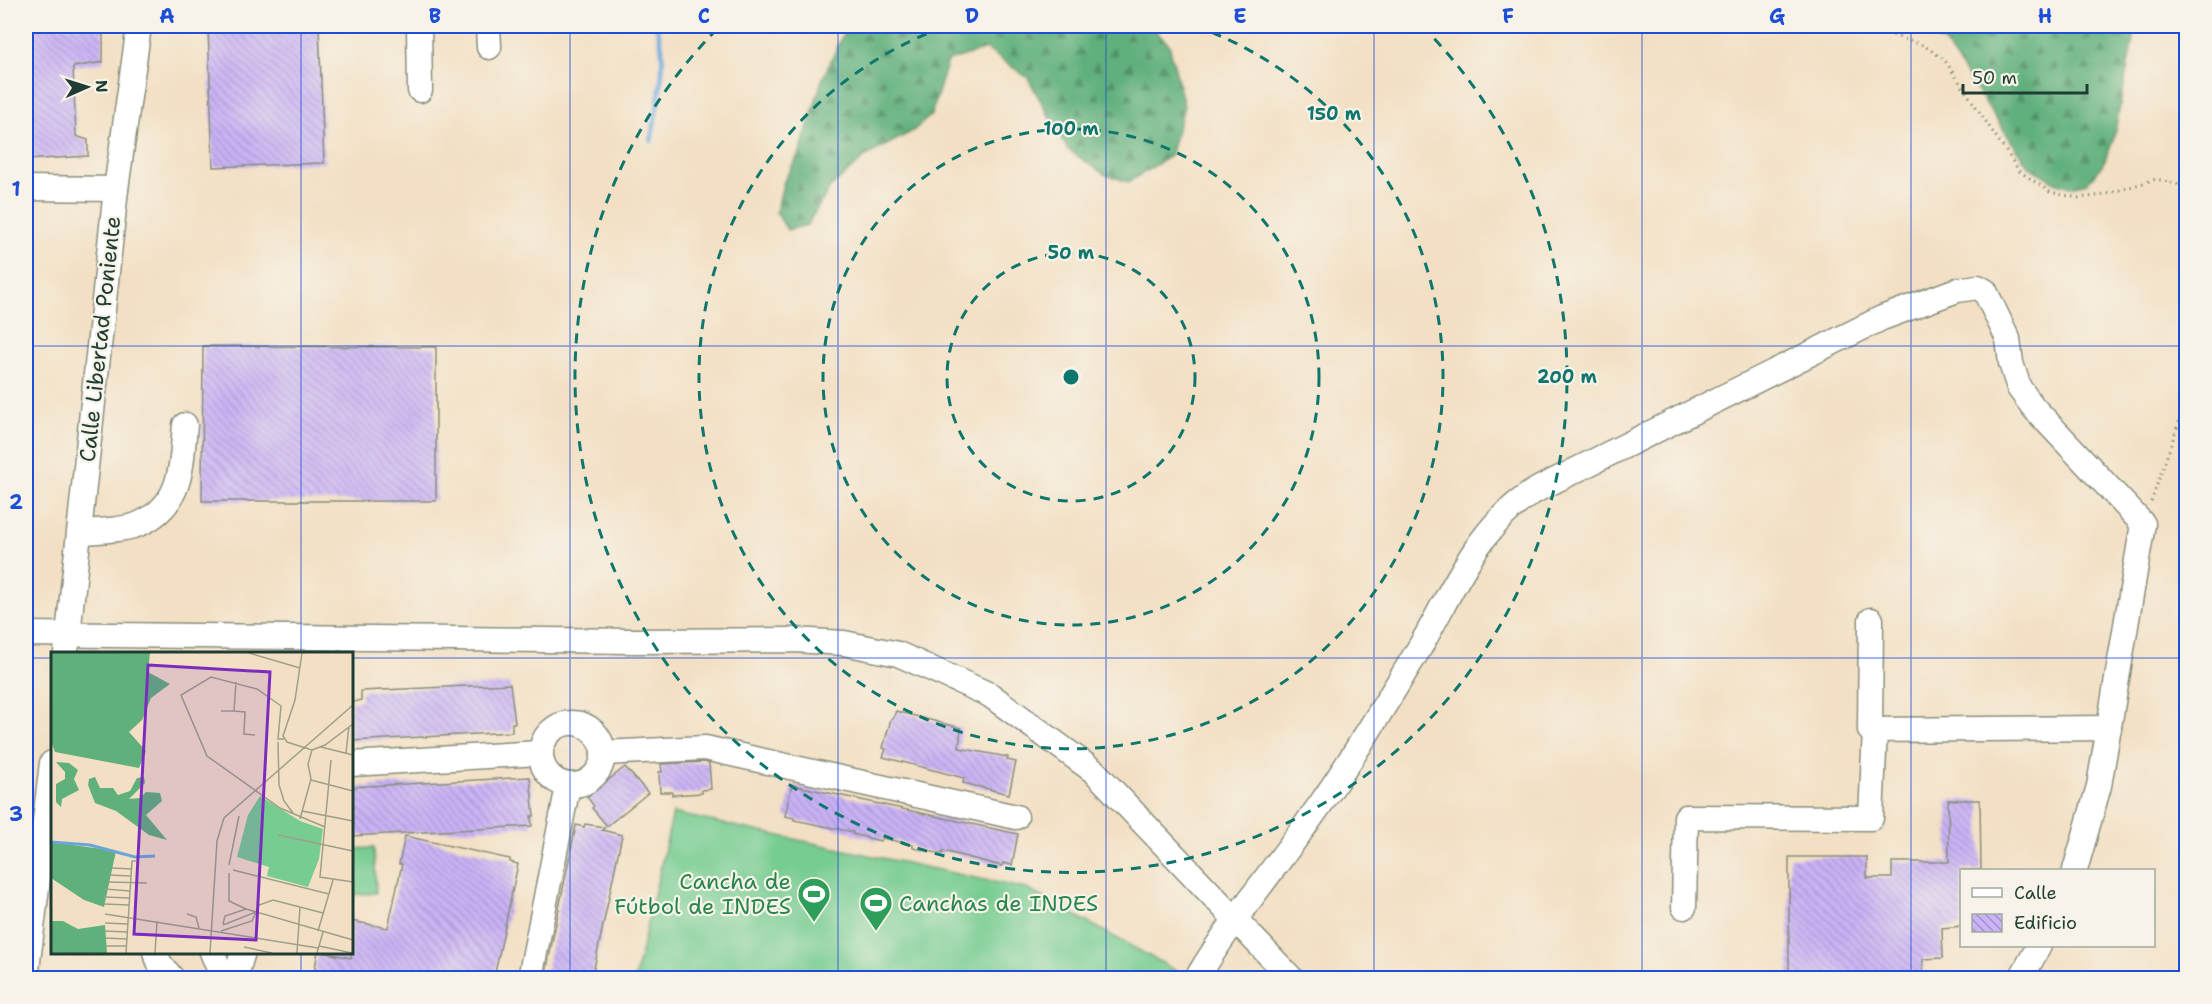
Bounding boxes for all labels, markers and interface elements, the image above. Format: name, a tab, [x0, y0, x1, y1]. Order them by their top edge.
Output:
text: A	[159, 3, 175, 29]
text: B	[429, 3, 441, 29]
text: C	[698, 3, 710, 29]
text: D	[965, 3, 979, 29]
text: E	[1233, 3, 1247, 29]
text: F	[1502, 3, 1514, 29]
text: G	[1769, 3, 1785, 29]
text: H	[2038, 3, 2052, 29]
north arrow	[57, 57, 117, 117]
scale bar	[1963, 57, 2088, 95]
text: 50 m	[1972, 66, 2017, 90]
text: N	[91, 79, 112, 93]
text: 150 m	[1307, 102, 1362, 126]
text: 100 m	[1043, 117, 1099, 141]
text: 1	[11, 176, 21, 202]
street label: Calle Libertad Poniente	[73, 215, 127, 463]
text: 50 m	[1048, 241, 1095, 265]
text: 200 m	[1537, 365, 1598, 389]
centre of rings	[1061, 367, 1081, 387]
text: 2	[9, 489, 23, 515]
inset map	[51, 652, 352, 953]
text: 3	[9, 801, 23, 827]
place label: Cancha de Fútbol de INDES	[614, 867, 791, 921]
legend	[1960, 869, 2155, 947]
sports icon: Cancha de Fútbol de INDES	[796, 876, 832, 923]
text: Calle	[2014, 881, 2057, 905]
sports icon: Canchas de INDES	[858, 885, 894, 932]
place label: Canchas de INDES	[899, 889, 1098, 918]
text: Edificio	[2014, 911, 2077, 935]

